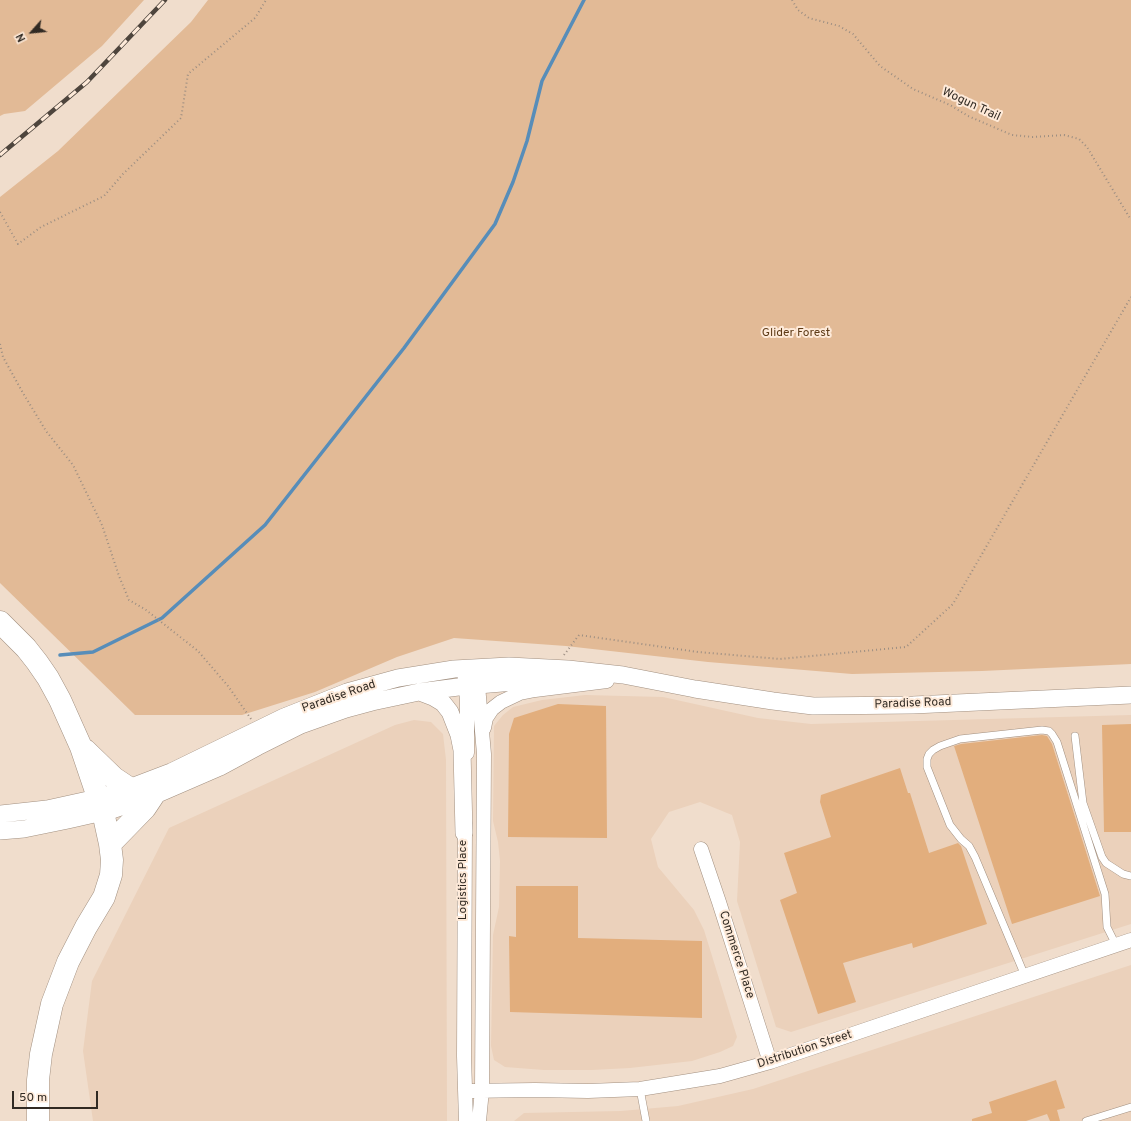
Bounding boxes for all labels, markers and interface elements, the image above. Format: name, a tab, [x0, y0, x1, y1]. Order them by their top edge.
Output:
north arrow	[12, 12, 52, 52]
text: N	[13, 31, 29, 44]
street label: Wogun Trail	[940, 85, 1002, 125]
park label: Glider Forest	[762, 327, 830, 341]
street label: Paradise Road	[300, 678, 378, 716]
street label: Paradise Road	[874, 695, 952, 713]
street label: Logistics Place	[457, 840, 471, 920]
street label: Commerce Place	[715, 909, 757, 1001]
street label: Distribution Street	[756, 1028, 854, 1072]
scale bar	[14, 1083, 100, 1109]
text: 50 m	[19, 1090, 47, 1106]

